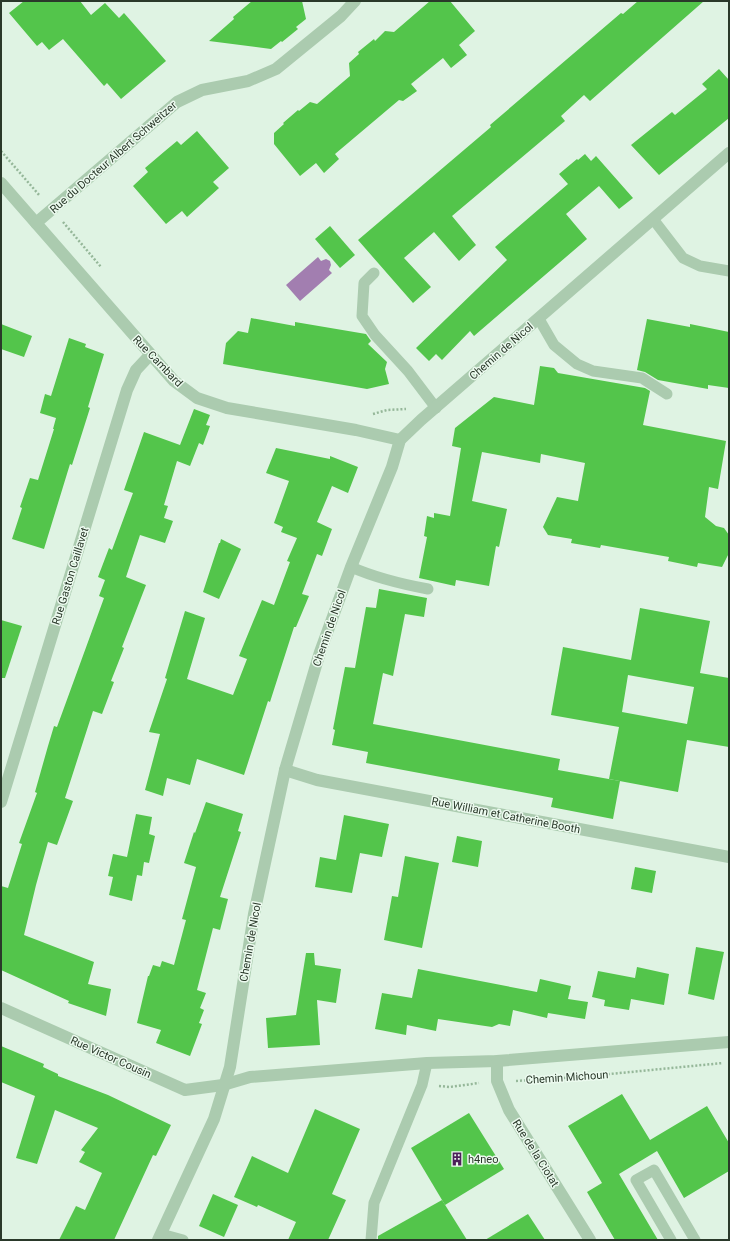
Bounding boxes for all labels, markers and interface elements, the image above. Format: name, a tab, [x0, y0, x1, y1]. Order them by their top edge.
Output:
street label: Rue du Docteur Albert Schweitzer	[47, 99, 179, 216]
street label: Chemin de Nicol	[467, 320, 536, 383]
street label: Rue Cambard	[130, 333, 185, 390]
street label: Rue Gaston Caillavet	[50, 526, 92, 626]
street label: Chemin de Nicol	[310, 588, 349, 668]
street label: Rue William et Catherine Booth	[430, 795, 581, 836]
street label: Chemin de Nicol	[237, 901, 264, 983]
street label: Rue Victor Cousin	[68, 1034, 153, 1081]
street label: Chemin Michoun	[525, 1068, 609, 1087]
street label: Rue de la Ciotat	[510, 1117, 562, 1190]
building icon: h4neo	[449, 1151, 465, 1167]
place label: h4neo	[468, 1153, 498, 1166]

